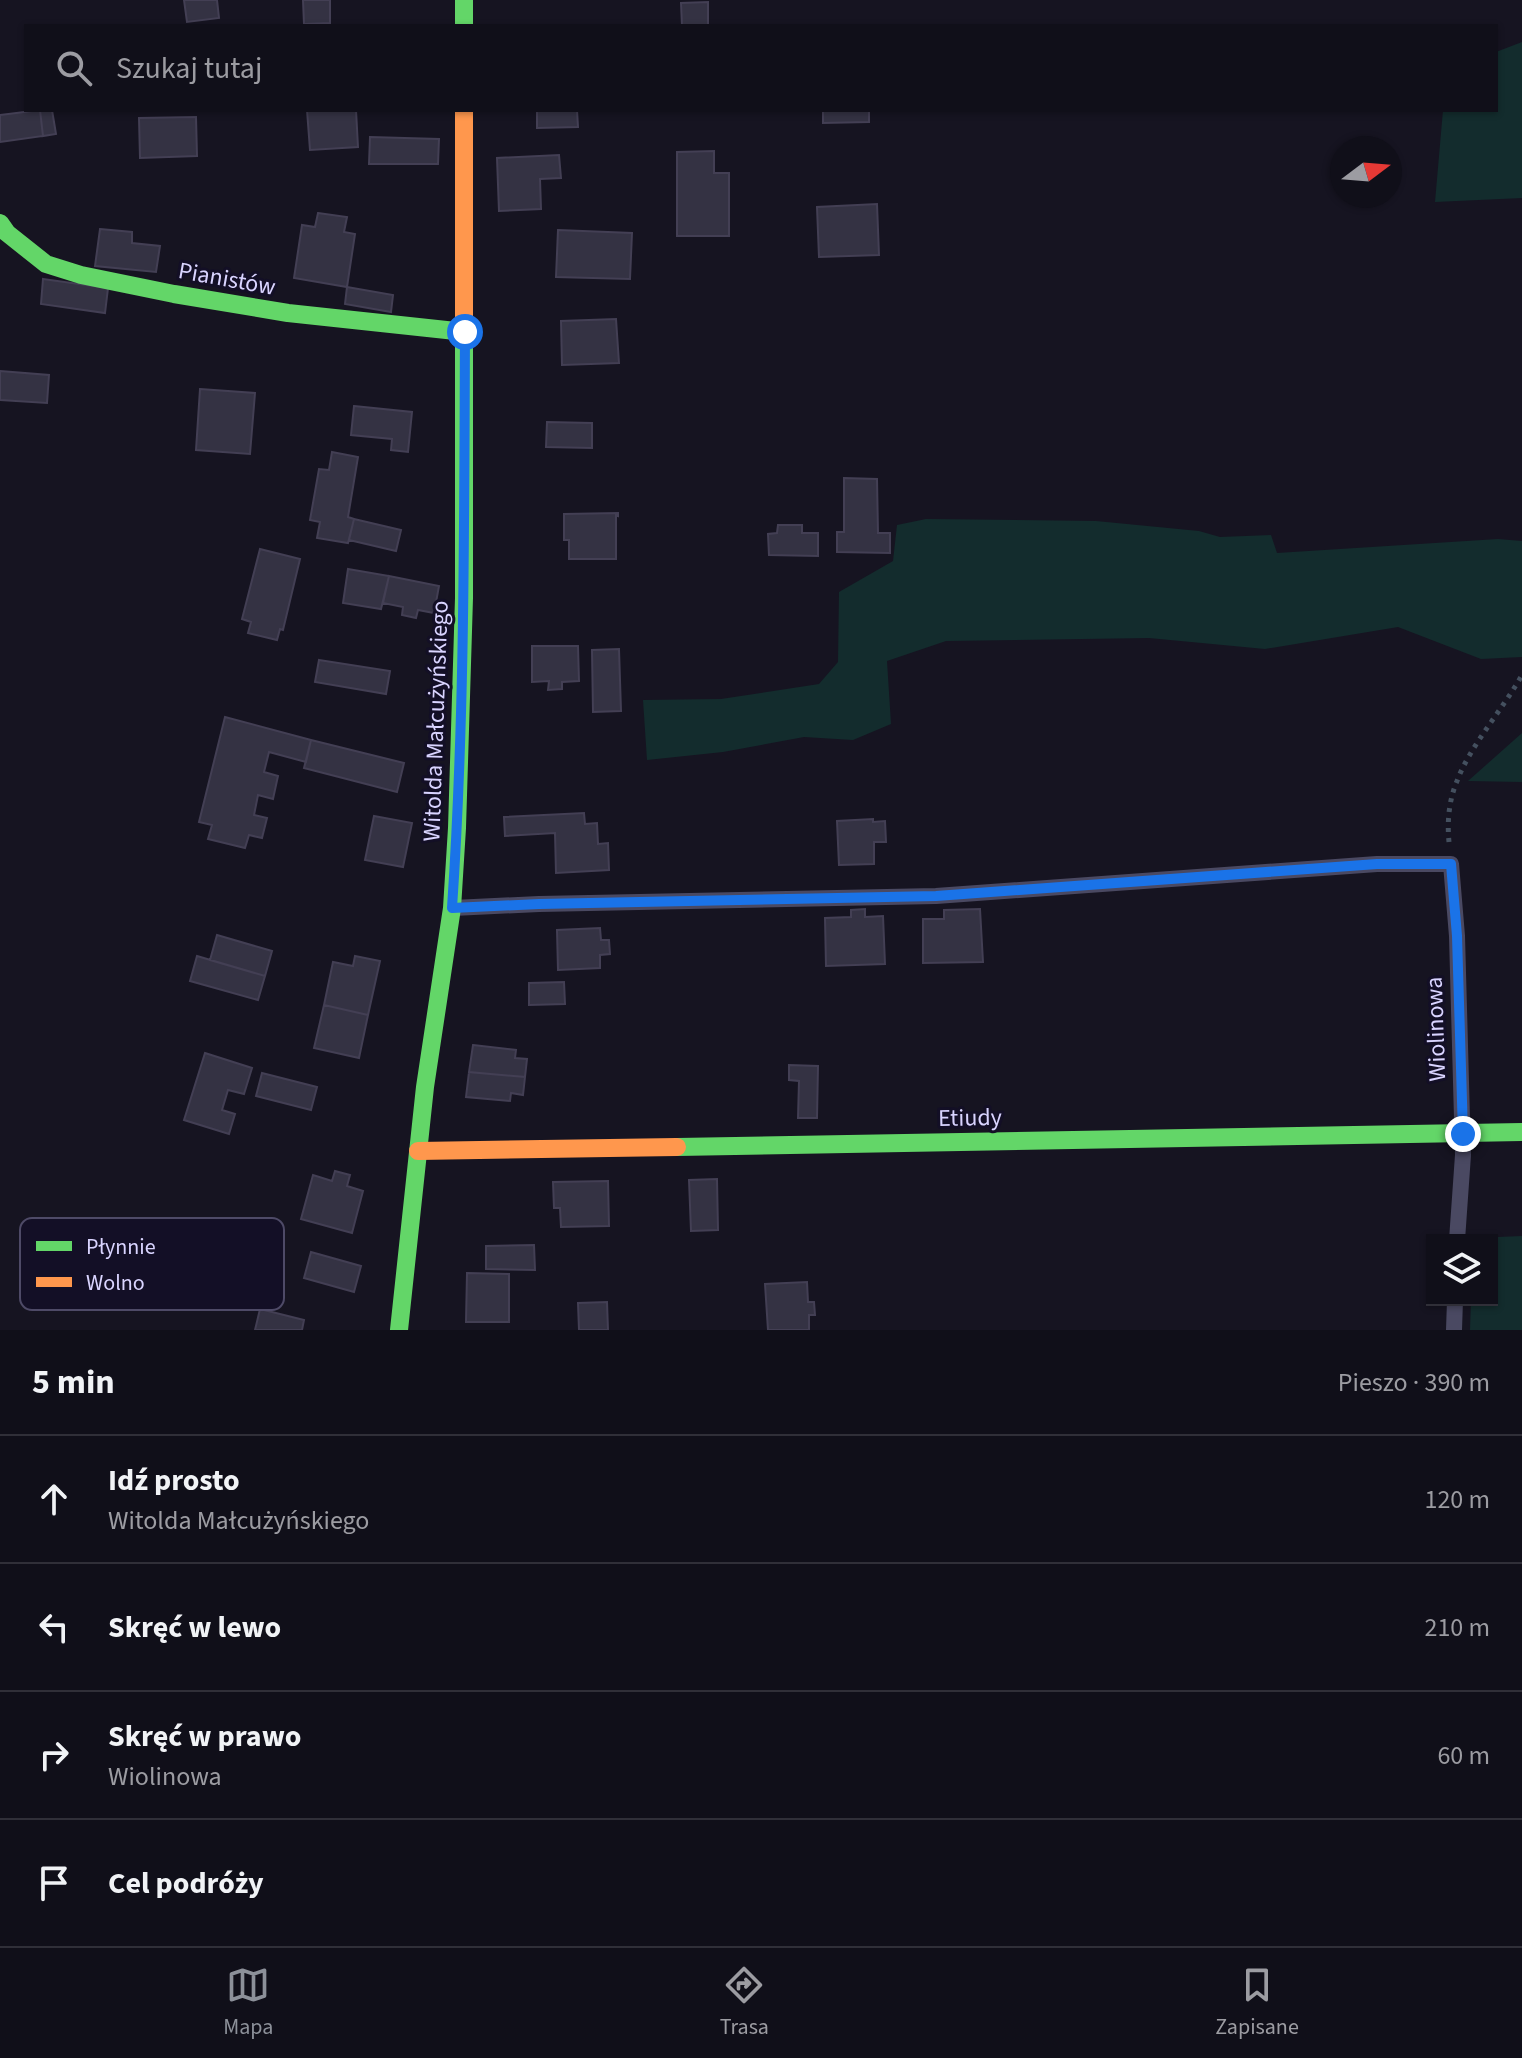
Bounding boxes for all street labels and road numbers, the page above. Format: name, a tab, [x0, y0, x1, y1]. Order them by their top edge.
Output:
street label: Pianistów	[176, 253, 278, 305]
street label: Witolda Małcużyńskiego	[414, 600, 458, 842]
street label: Wiolinowa	[1417, 976, 1455, 1082]
street label: Etiudy	[938, 1100, 1002, 1136]

